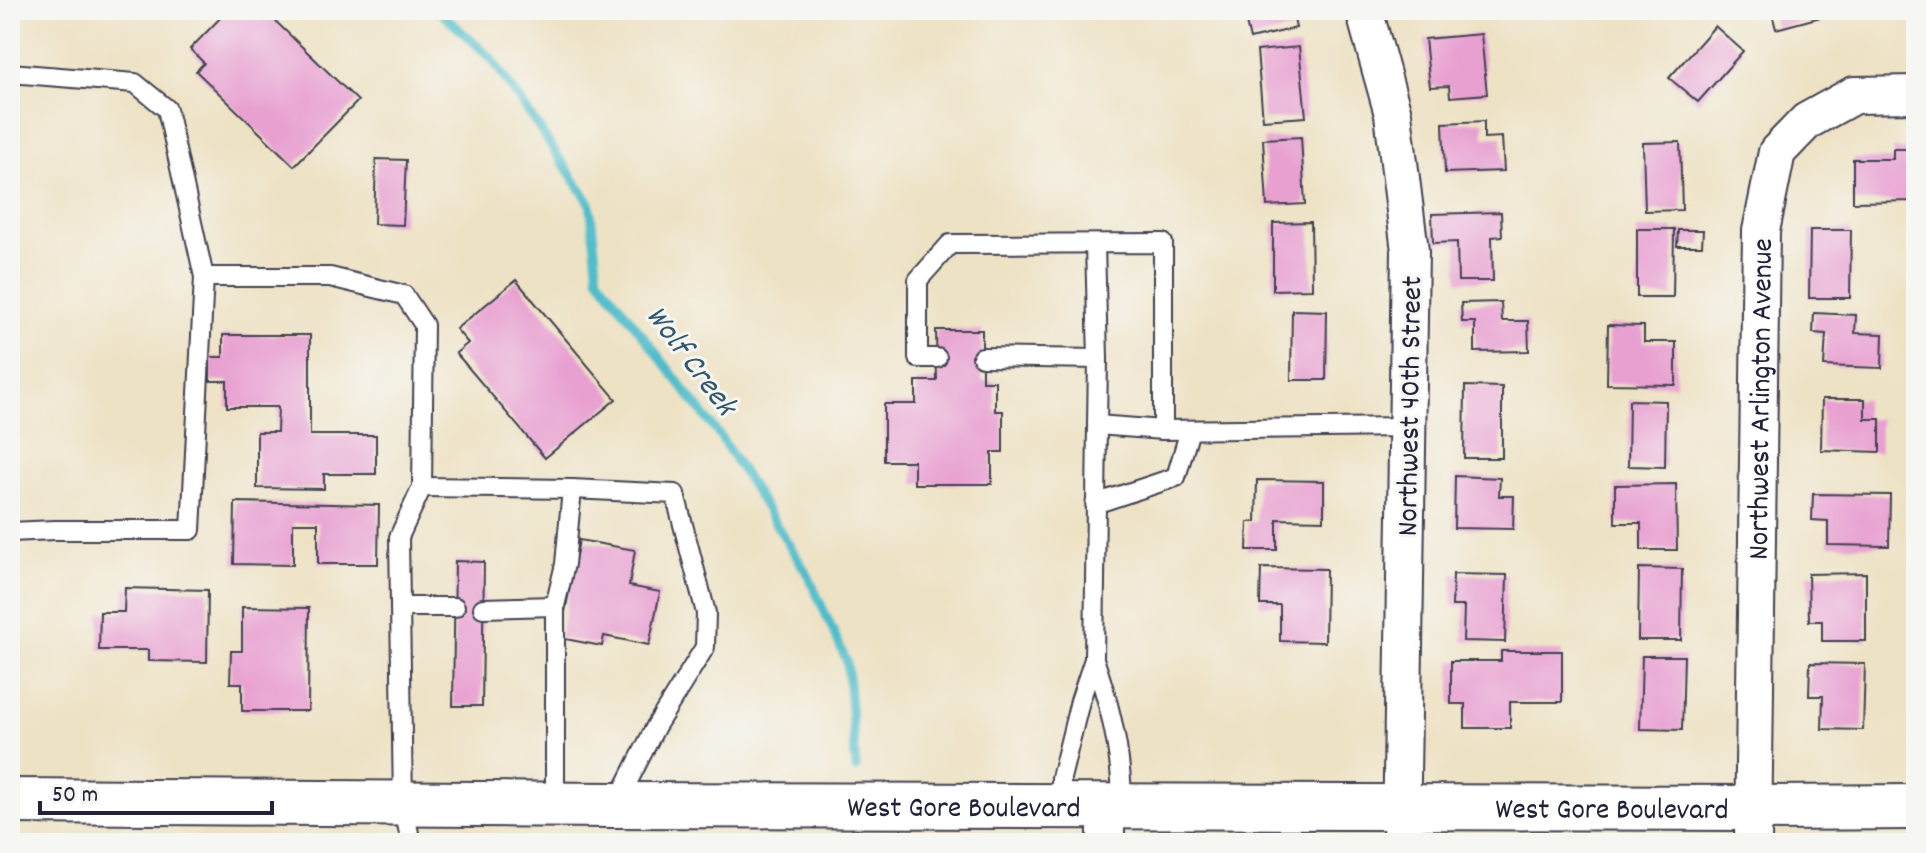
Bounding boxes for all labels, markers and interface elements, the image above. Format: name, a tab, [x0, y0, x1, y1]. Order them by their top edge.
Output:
street label: Northwest Arlington Avenue	[1740, 238, 1787, 560]
street label: Northwest 40th Street	[1389, 275, 1436, 537]
water label: Wolf Creek	[632, 297, 748, 429]
scale bar	[40, 765, 272, 815]
text: 50 m	[52, 779, 98, 813]
street label: West Gore Boulevard	[847, 789, 1081, 832]
street label: West Gore Boulevard	[1495, 790, 1729, 834]

